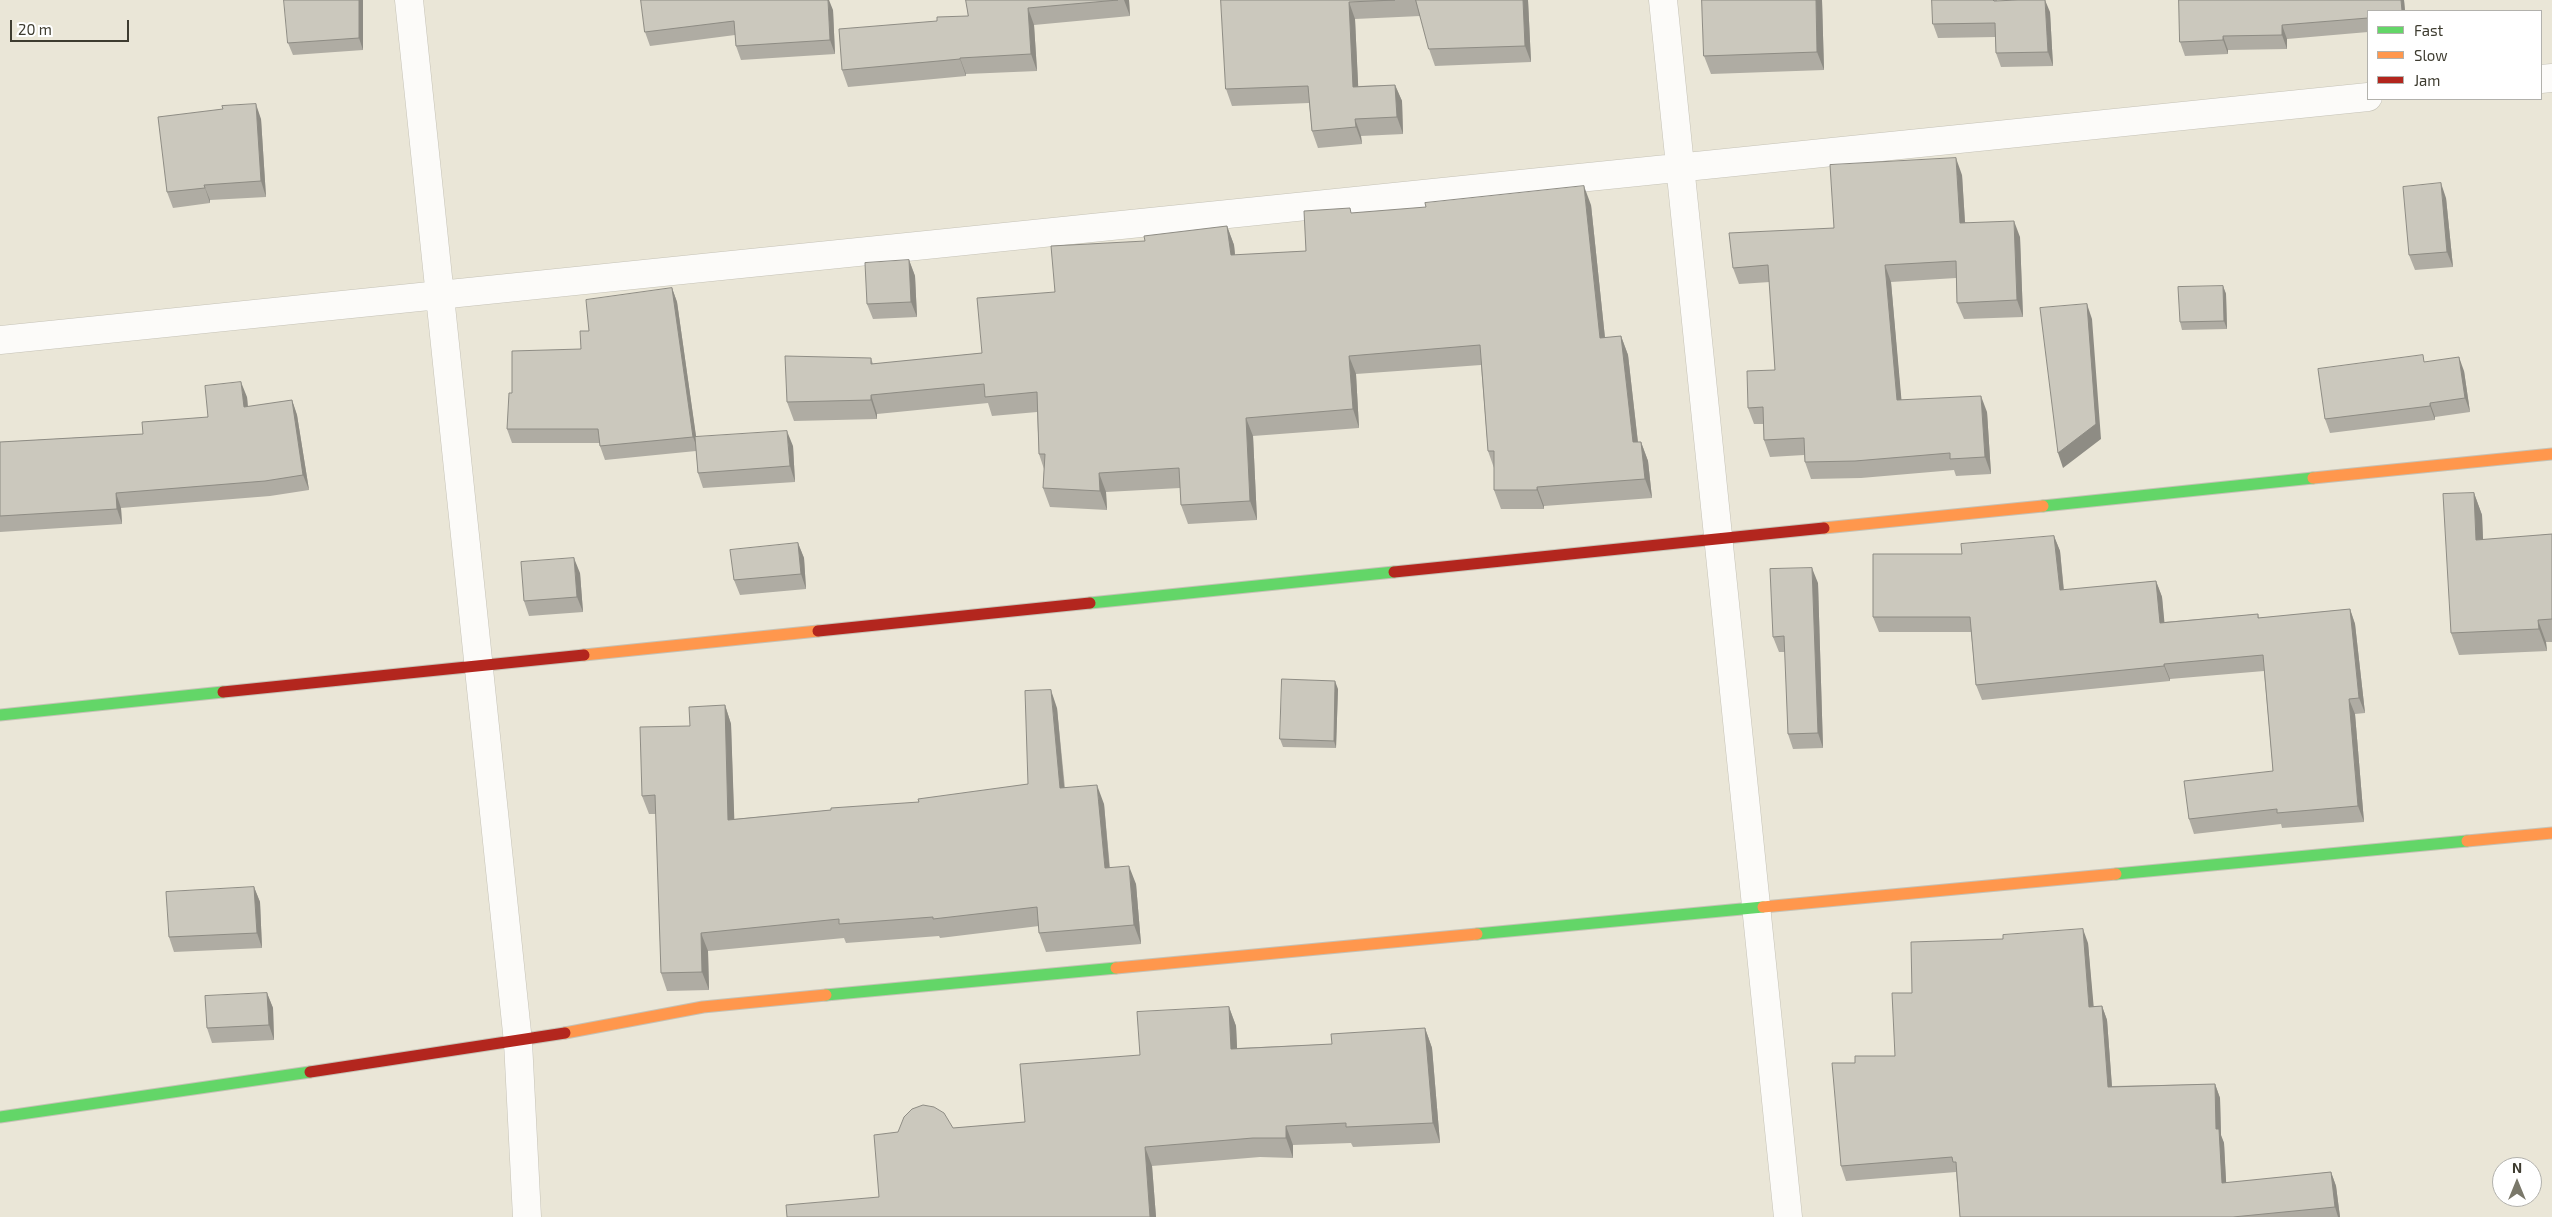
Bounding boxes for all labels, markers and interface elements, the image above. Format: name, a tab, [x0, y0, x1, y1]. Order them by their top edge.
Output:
scale bar	[12, 10, 131, 42]
legend	[2367, 10, 2542, 100]
text: 20 m	[18, 20, 52, 38]
text: Fast	[2414, 21, 2443, 39]
text: Slow	[2414, 46, 2448, 64]
text: Jam	[2414, 71, 2440, 89]
north arrow	[2492, 1157, 2542, 1207]
text: N	[2512, 1159, 2522, 1176]

